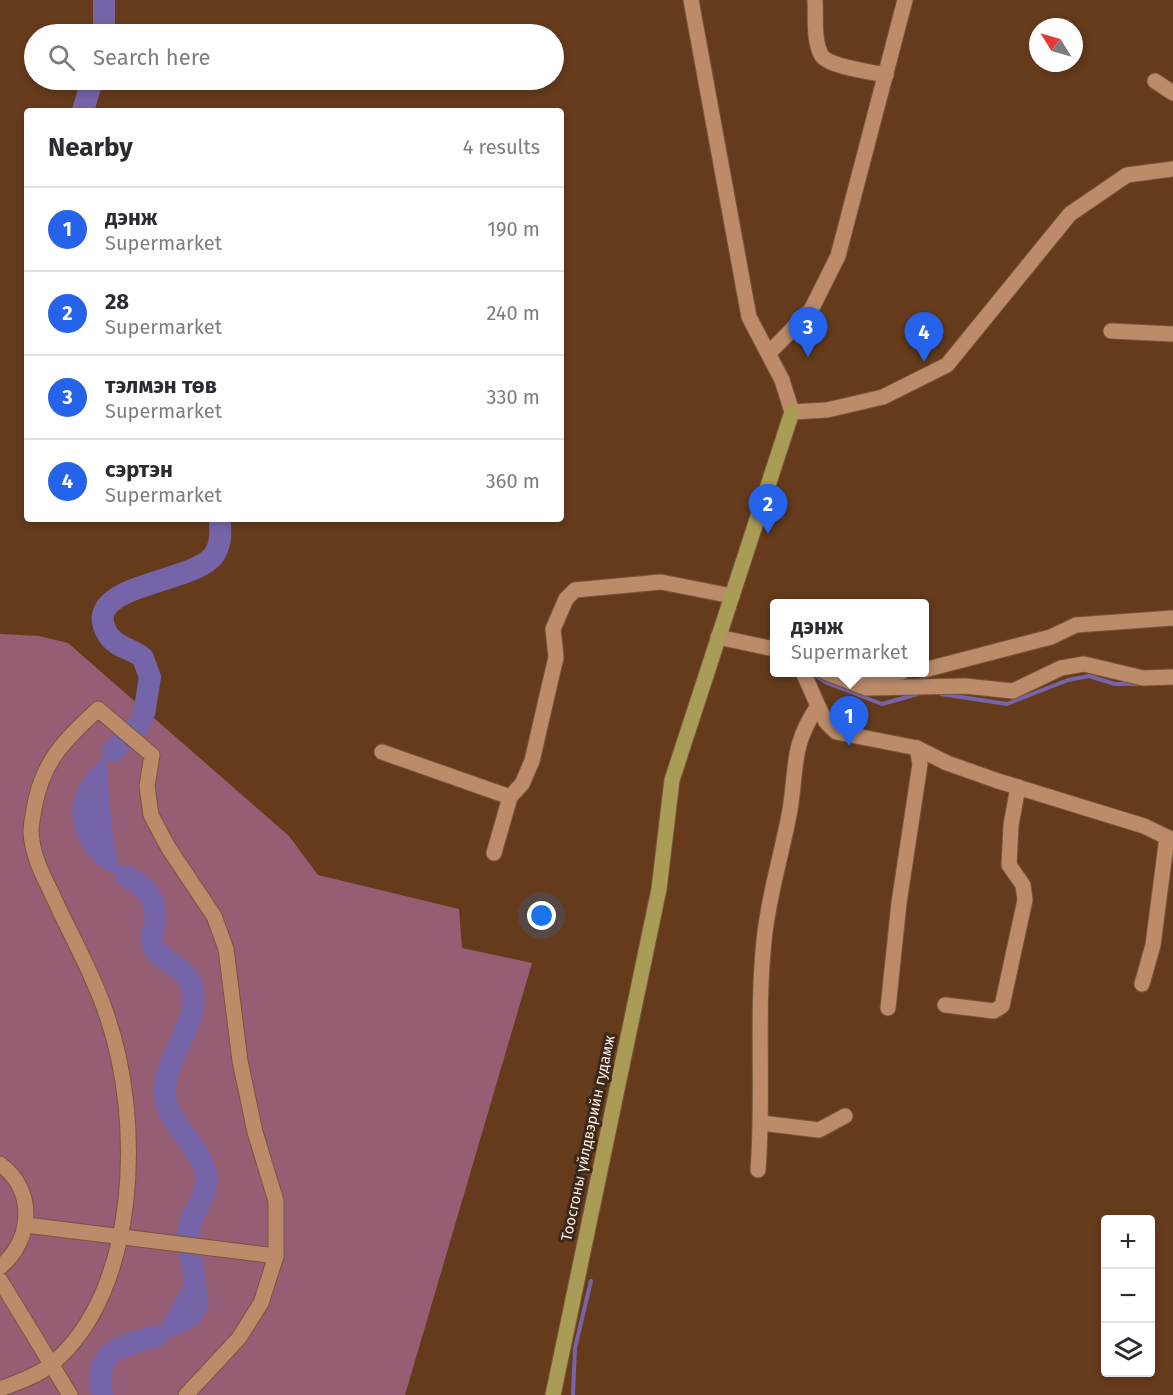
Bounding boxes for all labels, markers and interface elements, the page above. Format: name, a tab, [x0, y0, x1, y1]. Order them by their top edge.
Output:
north arrow	[1029, 18, 1083, 72]
search box	[24, 24, 564, 90]
icon: search	[45, 41, 78, 74]
text: Search here	[93, 44, 211, 71]
text: Nearby	[48, 132, 133, 163]
text: 4 results	[463, 135, 540, 159]
text: дэнж	[105, 204, 157, 231]
text: 1	[63, 217, 72, 241]
text: 190 m	[487, 217, 540, 241]
text: Supermarket	[105, 231, 222, 255]
text: 28	[105, 288, 129, 315]
text: 2	[62, 301, 73, 325]
text: 240 m	[486, 301, 540, 325]
pin: 3	[788, 308, 828, 357]
pin: 4	[904, 312, 944, 362]
text: Supermarket	[105, 315, 222, 339]
text: тэлмэн төв	[105, 372, 217, 399]
text: 3	[62, 385, 73, 409]
text: 330 m	[486, 385, 540, 409]
text: Supermarket	[105, 399, 222, 423]
text: сэртэн	[105, 456, 173, 483]
text: 4	[62, 469, 73, 493]
text: 360 m	[486, 469, 540, 493]
text: Supermarket	[105, 483, 222, 507]
pin: 2	[748, 484, 788, 534]
popup	[770, 599, 929, 677]
text: дэнж	[791, 613, 844, 640]
text: Supermarket	[791, 640, 908, 664]
pin: 1	[830, 696, 868, 746]
your location	[527, 901, 556, 930]
street label: Тоосгоны үйлдвэрийн гудамж	[557, 1033, 619, 1243]
map controls	[1101, 1215, 1155, 1377]
button: +	[1101, 1215, 1155, 1269]
button: −	[1101, 1269, 1155, 1323]
button: layers	[1101, 1323, 1155, 1377]

